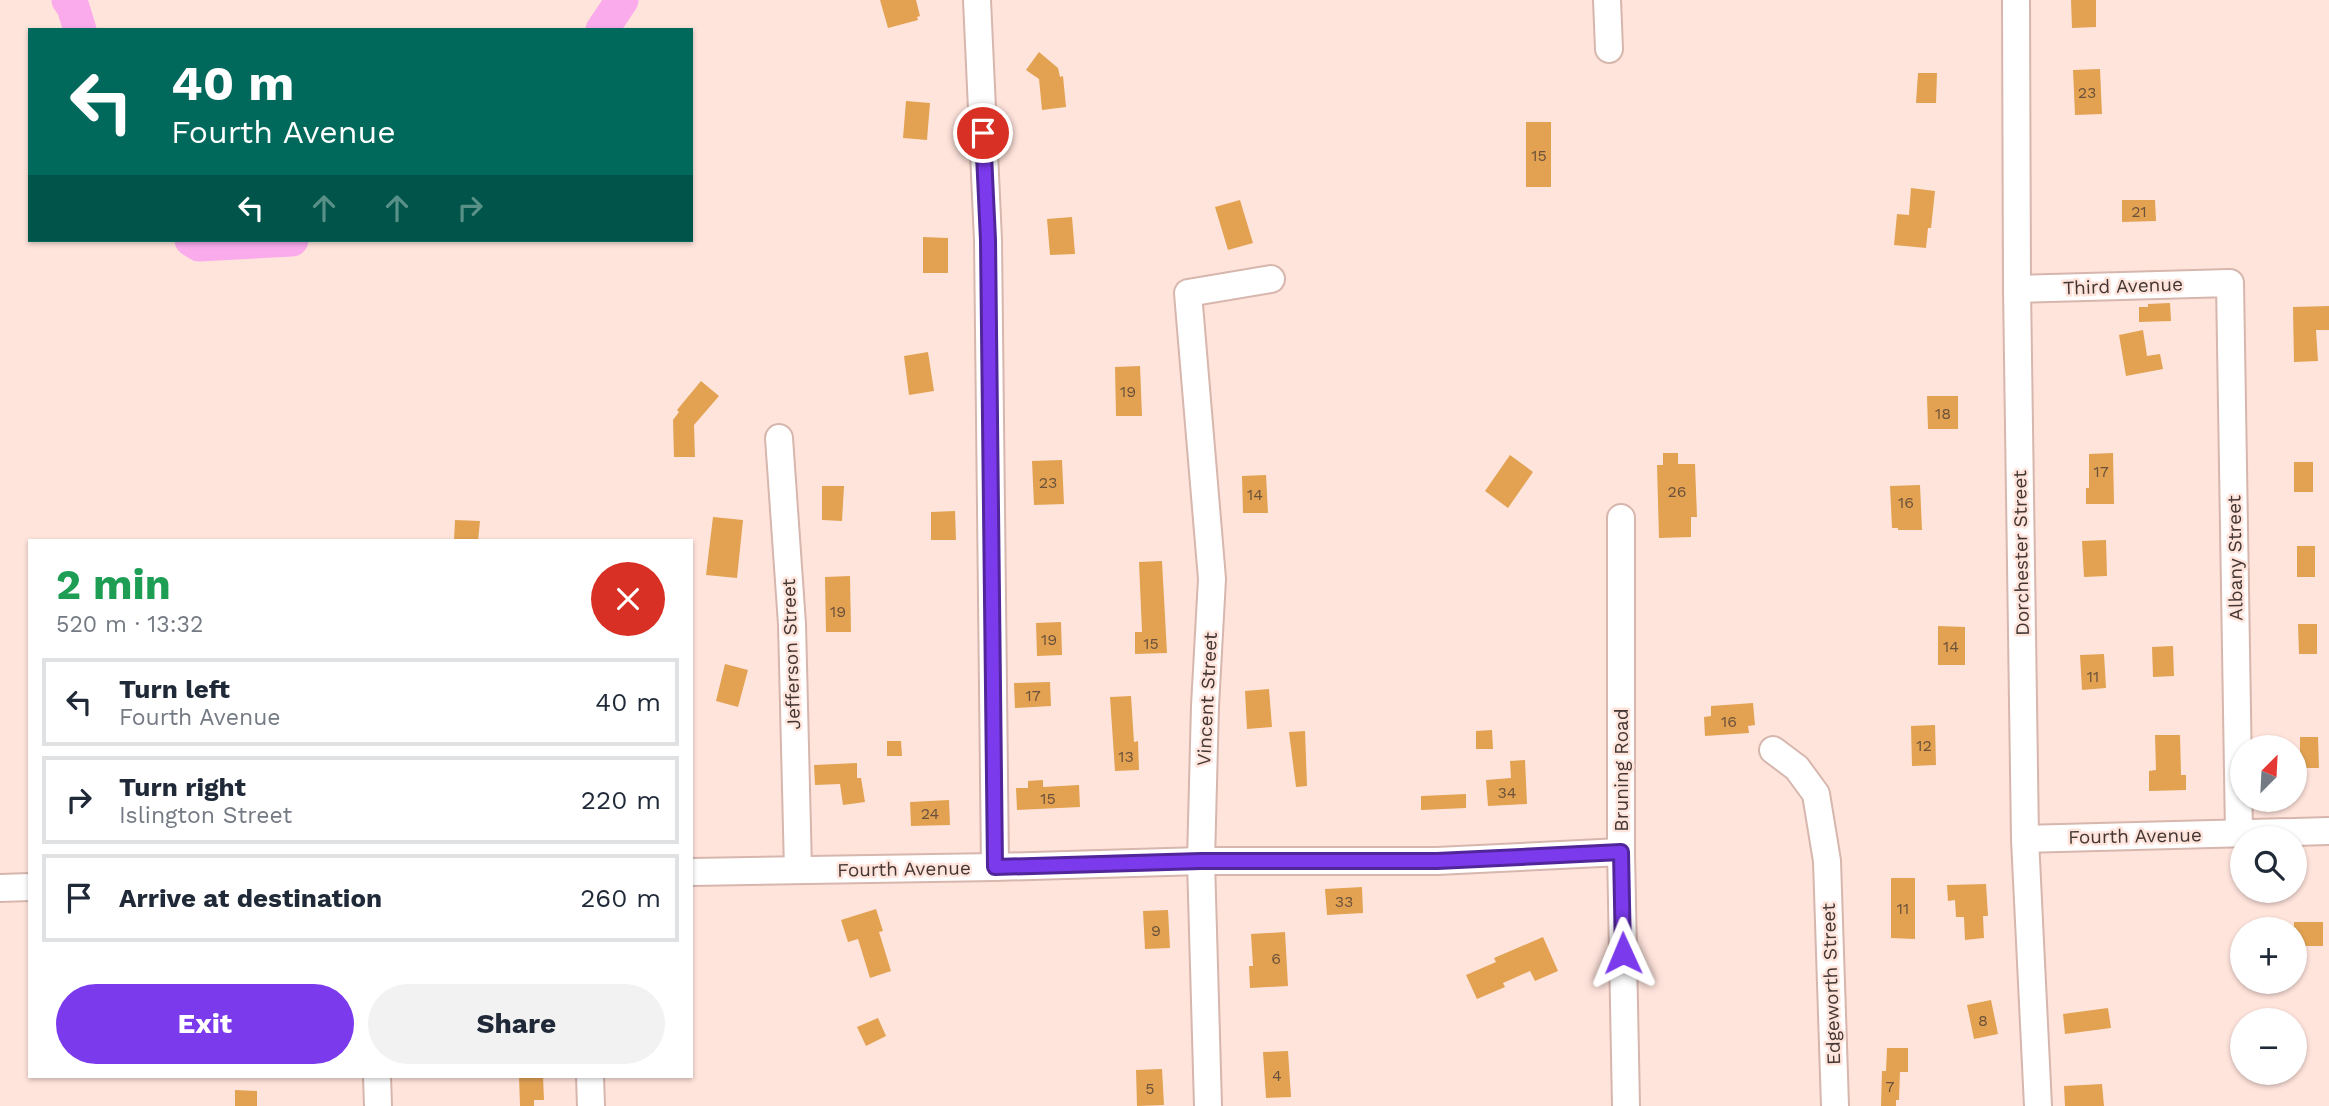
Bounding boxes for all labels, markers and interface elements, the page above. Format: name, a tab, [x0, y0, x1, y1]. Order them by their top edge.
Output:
text: 40 m	[171, 54, 294, 112]
icon: left	[56, 56, 147, 147]
house number: 23	[2078, 83, 2096, 102]
pin	[953, 103, 1013, 163]
text: Fourth Avenue	[171, 113, 396, 151]
icon: arrive	[964, 114, 1002, 152]
house number: 15	[1531, 146, 1547, 165]
icon: left	[232, 189, 270, 227]
icon: ahead	[305, 189, 343, 227]
icon: ahead	[378, 189, 416, 227]
icon: right	[451, 189, 489, 227]
house number: 21	[2131, 202, 2147, 221]
street label: Third Avenue	[2063, 272, 2183, 300]
house number: 19	[1120, 382, 1136, 401]
house number: 18	[1935, 404, 1951, 423]
house number: 17	[2093, 462, 2109, 481]
street label: Dorchester Street	[2008, 470, 2034, 636]
house number: 23	[1039, 473, 1057, 492]
house number: 26	[1667, 482, 1687, 501]
house number: 14	[1247, 485, 1263, 504]
house number: 16	[1898, 493, 1914, 512]
street label: Albany Street	[2222, 495, 2248, 621]
text: 2 min	[56, 560, 171, 609]
button: close	[591, 562, 665, 636]
street label: Jefferson Street	[777, 578, 805, 730]
house number: 19	[830, 602, 846, 621]
text: 520 m · 13:32	[56, 611, 203, 638]
house number: 19	[1041, 630, 1057, 649]
street label: Vincent Street	[1192, 631, 1222, 767]
house number: 15	[1143, 634, 1159, 653]
house number: 14	[1943, 637, 1959, 656]
house number: 11	[2087, 667, 2099, 686]
text: Turn left	[119, 674, 230, 704]
icon: left	[60, 683, 98, 721]
house number: 17	[1025, 686, 1041, 705]
text: 40 m	[595, 687, 661, 717]
text: Fourth Avenue	[119, 704, 281, 731]
street label: Bruning Road	[1610, 708, 1633, 832]
house number: 16	[1721, 712, 1737, 731]
north arrow	[2230, 735, 2306, 812]
map controls	[2230, 735, 2307, 1085]
house number: 12	[1916, 736, 1932, 755]
house number: 13	[1118, 747, 1134, 766]
text: Turn right	[119, 772, 246, 802]
icon: right	[60, 781, 98, 819]
house number: 34	[1497, 783, 1517, 802]
text: 220 m	[581, 785, 661, 815]
house number: 15	[1040, 789, 1056, 808]
text: Islington Street	[119, 802, 292, 829]
house number: 24	[921, 804, 940, 823]
street label: Fourth Avenue	[2068, 823, 2202, 849]
button: search	[2230, 826, 2307, 903]
street label: Fourth Avenue	[837, 856, 971, 882]
icon: arrive	[60, 879, 98, 917]
text: Arrive at destination	[119, 883, 382, 913]
text: 260 m	[580, 883, 661, 913]
house number: 33	[1335, 892, 1353, 911]
house number: 11	[1897, 899, 1909, 918]
street label: Edgeworth Street	[1817, 903, 1845, 1065]
position arrow	[1586, 916, 1660, 990]
button: +	[2230, 917, 2307, 994]
house number: 9	[1151, 921, 1161, 940]
house number: 6	[1271, 949, 1281, 968]
button: Exit	[56, 984, 354, 1064]
button: Share	[368, 984, 665, 1064]
button: −	[2230, 1008, 2307, 1085]
house number: 8	[1978, 1011, 1988, 1030]
house number: 4	[1272, 1066, 1282, 1085]
house number: 7	[1886, 1077, 1895, 1096]
house number: 5	[1145, 1079, 1155, 1098]

